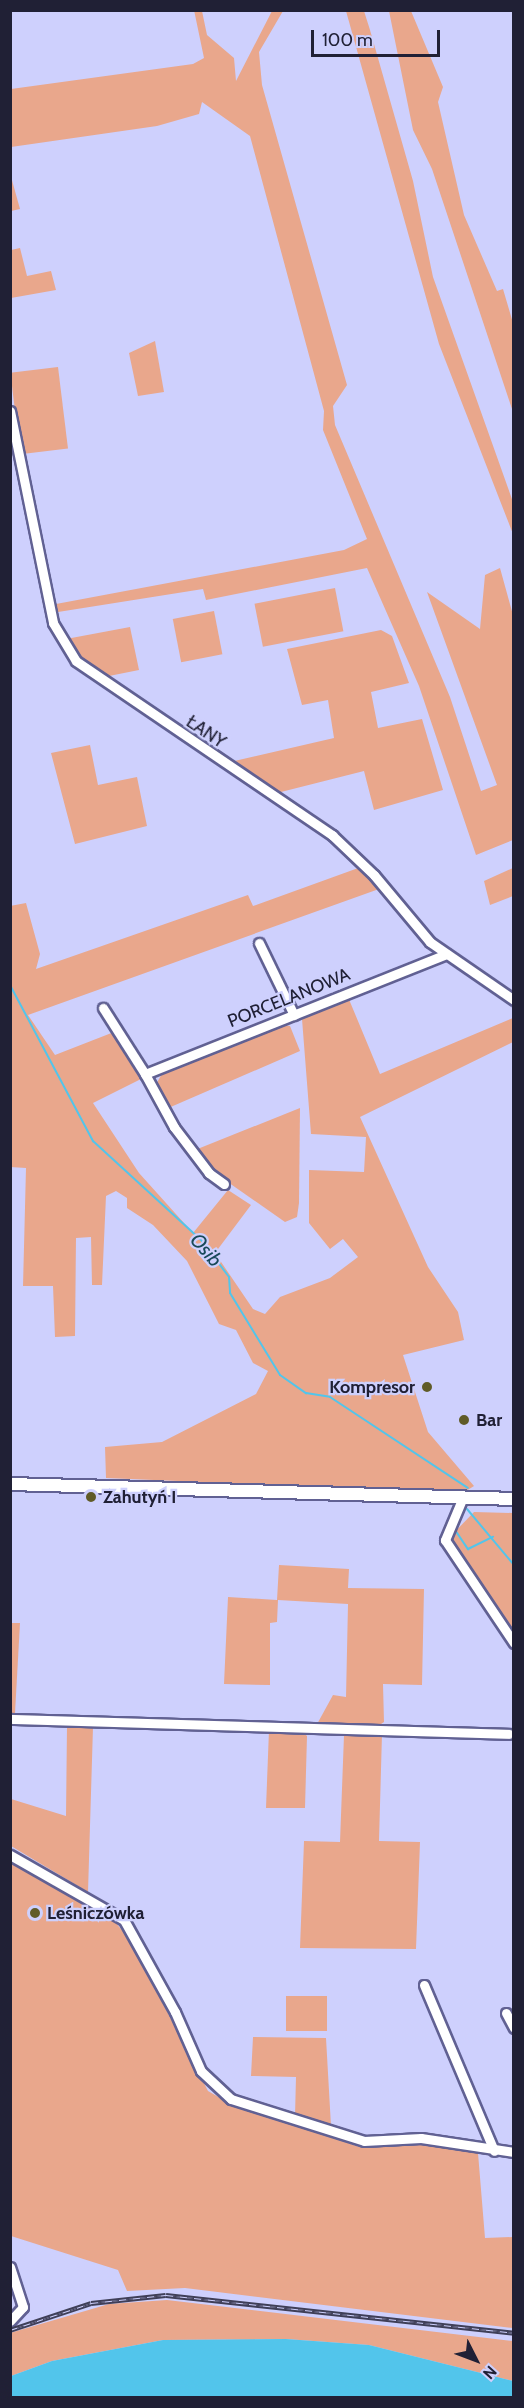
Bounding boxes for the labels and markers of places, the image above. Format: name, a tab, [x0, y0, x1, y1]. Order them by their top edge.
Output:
place label: Kompresor	[329, 1376, 415, 1398]
marker: Kompresor	[420, 1380, 434, 1394]
place label: Bar	[476, 1409, 502, 1431]
marker: Bar	[457, 1413, 471, 1427]
place label: Zahutyń I	[103, 1486, 176, 1508]
marker: Zahutyń I	[84, 1490, 98, 1504]
place label: Leśniczówka	[47, 1902, 144, 1924]
marker: Leśniczówka	[28, 1906, 42, 1920]

